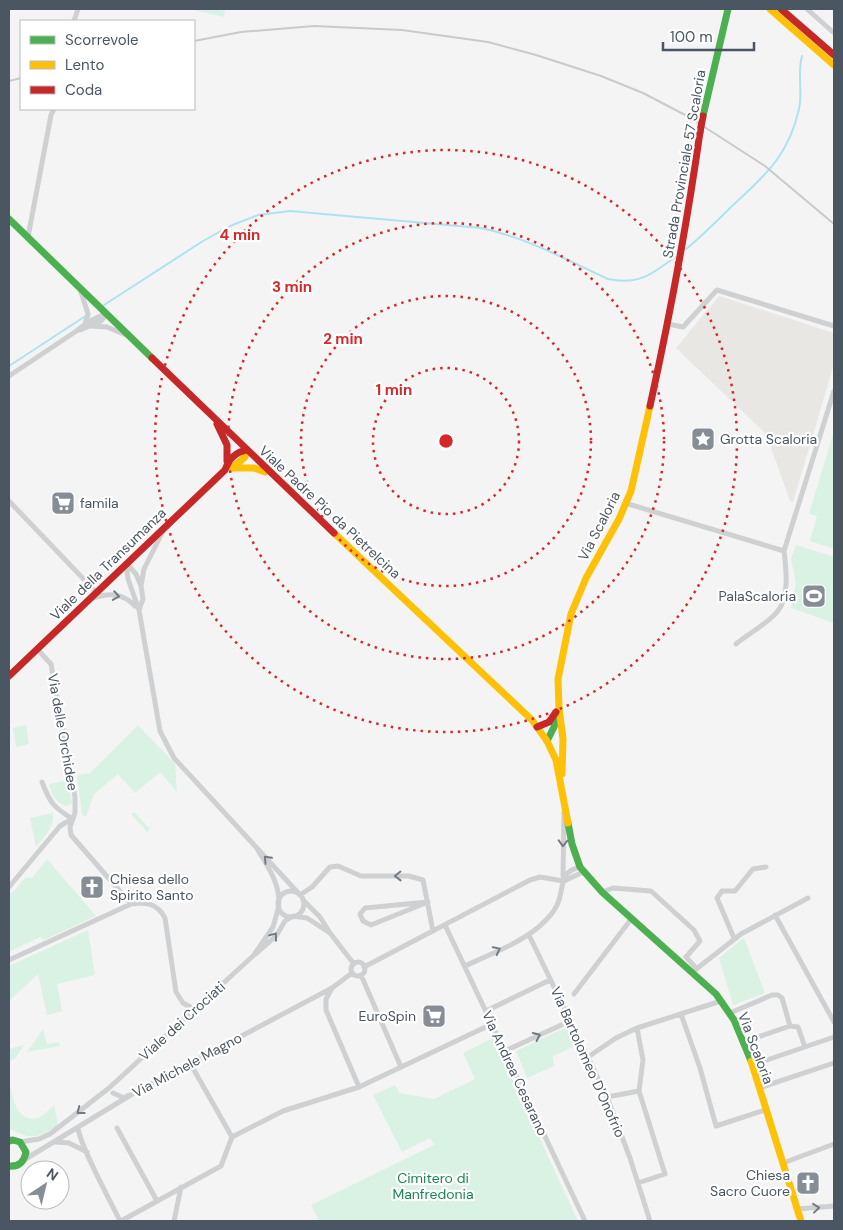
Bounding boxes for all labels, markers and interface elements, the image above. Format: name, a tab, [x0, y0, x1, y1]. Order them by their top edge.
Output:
legend	[20, 20, 195, 110]
scale bar	[663, 20, 754, 52]
text: 100 m	[670, 27, 713, 47]
text: Scorrevole	[65, 30, 139, 50]
text: Lento	[65, 55, 104, 75]
street label: Strada Provinciale 57 Scaloria	[659, 68, 709, 260]
text: Coda	[65, 80, 102, 100]
text: 4 min	[220, 225, 260, 245]
text: 3 min	[272, 277, 312, 297]
text: 2 min	[323, 329, 363, 349]
text: 1 min	[376, 380, 412, 400]
place icon: Grotta Scaloria	[690, 426, 716, 452]
place label: Grotta Scaloria	[720, 430, 817, 448]
centre of rings	[437, 432, 455, 450]
street label: Viale Padre Pio da Pietrelcina	[255, 442, 405, 582]
street label: Via Scaloria	[574, 488, 624, 564]
supermarket icon: famila	[50, 490, 76, 516]
place label: famila	[80, 494, 119, 512]
street label: Viale della Transumanza	[46, 504, 170, 624]
sports icon: PalaScaloria	[801, 583, 827, 609]
place label: PalaScaloria	[719, 587, 796, 605]
one-way arrow	[112, 590, 120, 601]
street label: Via delle Orchidee	[44, 672, 82, 792]
one-way arrow	[558, 839, 568, 847]
one-way arrow	[264, 855, 273, 864]
place label: Chiesa dello Spirito Santo	[110, 870, 193, 904]
one-way arrow	[394, 871, 402, 881]
church icon: Chiesa dello Spirito Santo	[79, 874, 105, 900]
one-way arrow	[269, 933, 277, 942]
one-way arrow	[491, 946, 500, 956]
street label: Viale dei Crociati	[135, 978, 229, 1064]
street label: Via Bartolomeo D'Onofrio	[547, 984, 629, 1140]
supermarket icon: EuroSpin	[421, 1003, 447, 1029]
place label: EuroSpin	[359, 1007, 416, 1025]
street label: Via Andrea Cesarano	[478, 1007, 552, 1139]
street label: Via Scaloria	[734, 1010, 778, 1086]
street label: Via Michele Magno	[129, 1029, 245, 1101]
one-way arrow	[532, 1032, 541, 1042]
one-way arrow	[77, 1106, 86, 1114]
north arrow	[20, 1160, 70, 1210]
text: N	[43, 1164, 62, 1185]
place label: Chiesa Sacro Cuore	[710, 1166, 790, 1200]
park label: Cimitero di Manfredonia	[392, 1169, 474, 1203]
church icon: Chiesa Sacro Cuore	[795, 1170, 821, 1196]
one-way arrow	[812, 1202, 820, 1213]

